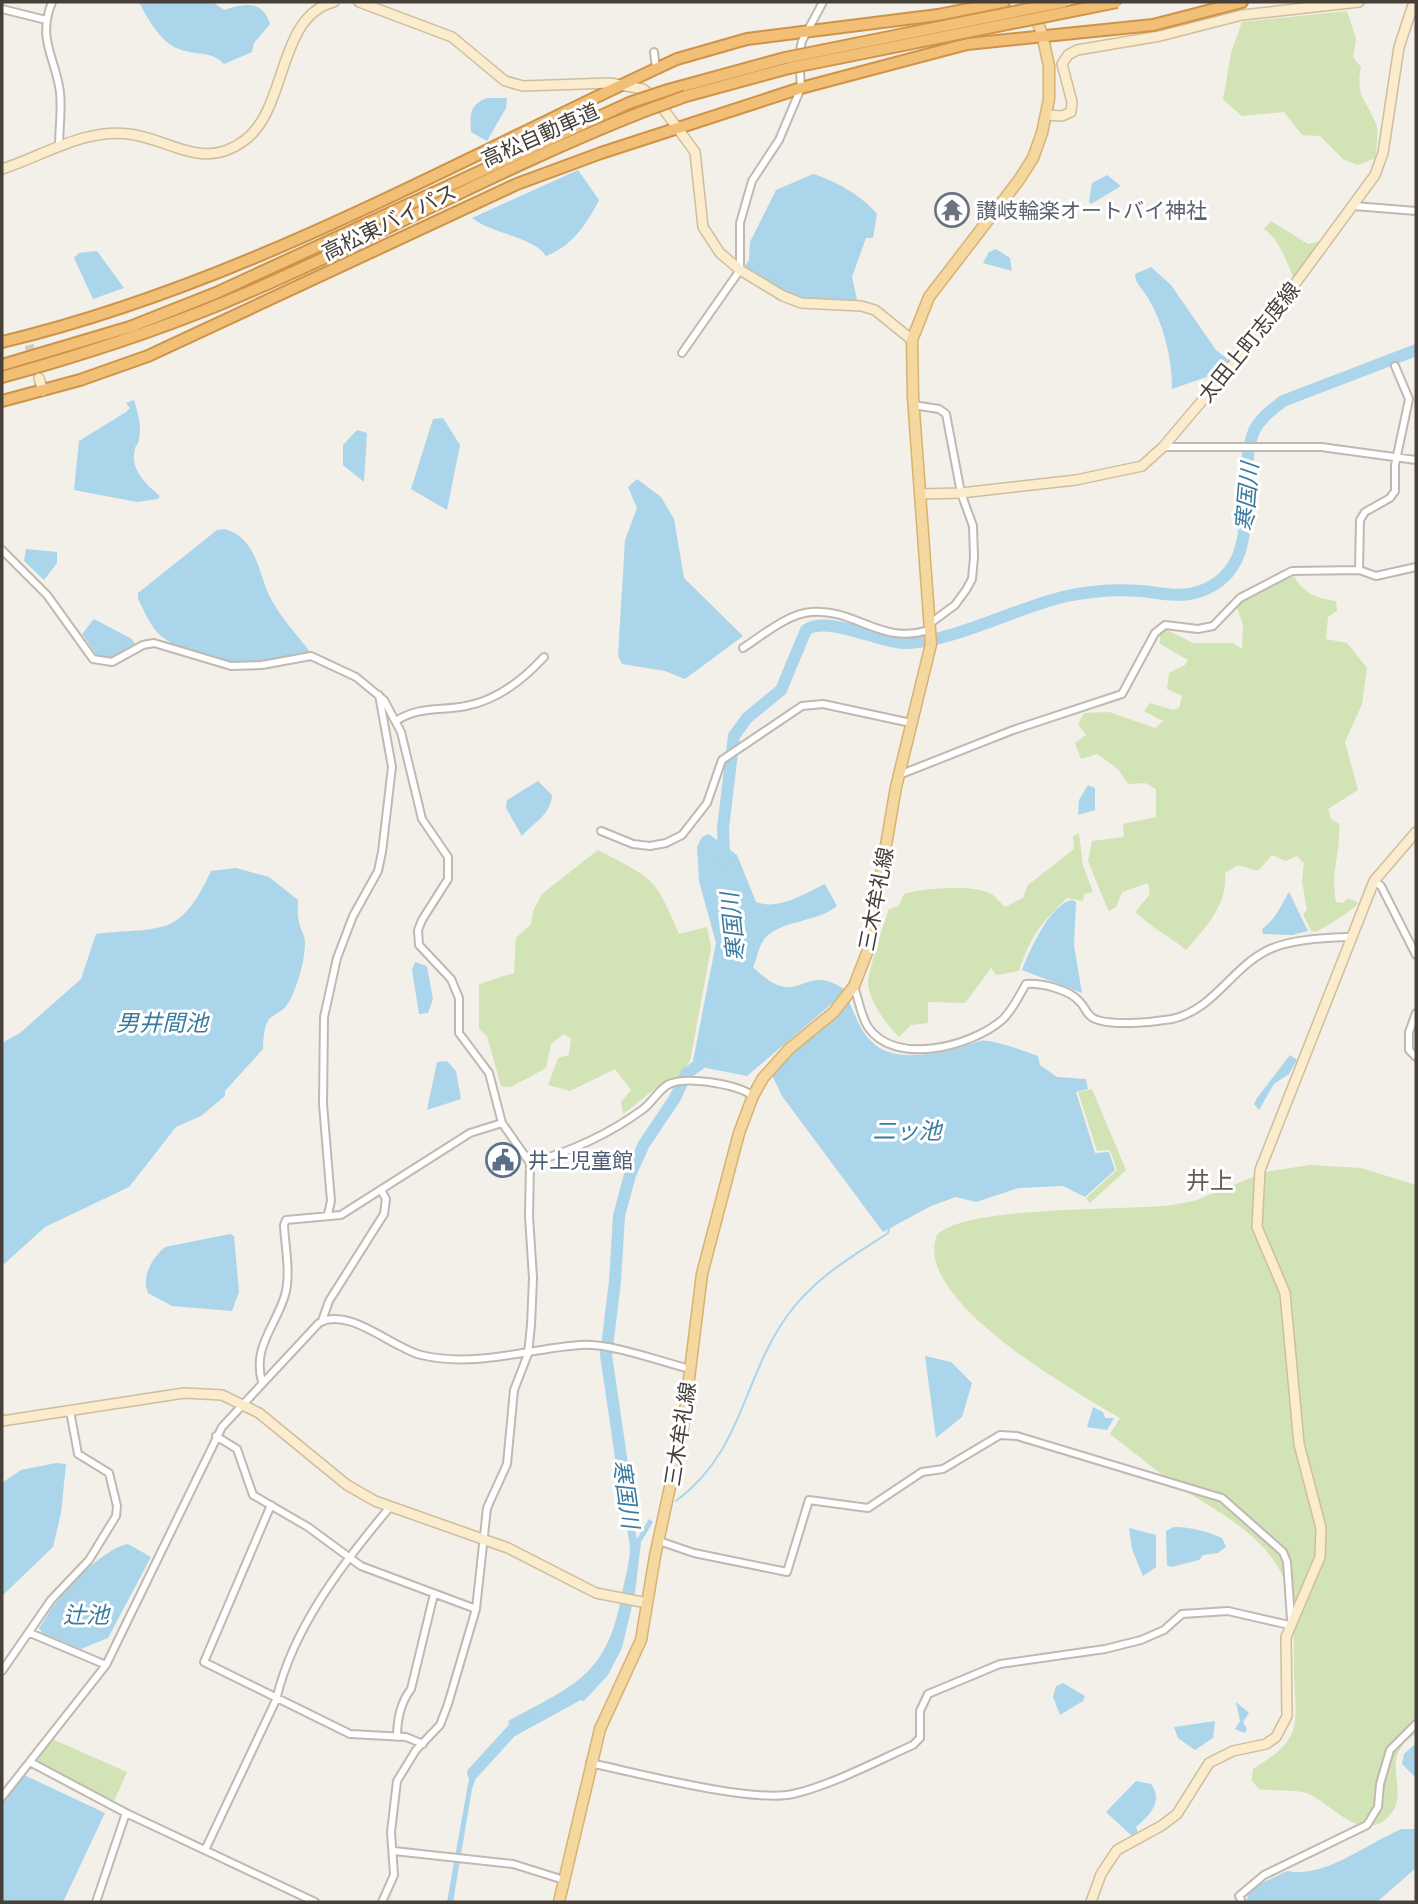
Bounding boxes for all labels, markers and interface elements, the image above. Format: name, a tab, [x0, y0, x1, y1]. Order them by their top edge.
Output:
street label: 高松自動車道	[477, 96, 603, 174]
street label: 高松東バイパス	[317, 177, 461, 267]
temple icon: 讃岐輪楽オートバイ神社	[933, 191, 971, 229]
place label: 讃岐輪楽オートバイ神社	[976, 196, 1207, 225]
street label: 太田上町志度線	[1191, 276, 1307, 408]
water label: 寒国川	[1228, 458, 1266, 533]
street label: 三木牟礼線	[852, 845, 900, 953]
water label: 寒国川	[713, 888, 753, 963]
water label: 男井間池	[116, 1007, 210, 1039]
water label: 二ッ池	[873, 1115, 944, 1147]
public building icon: 井上児童館	[484, 1141, 522, 1179]
place label: 井上児童館	[528, 1146, 633, 1175]
district label: 井上	[1186, 1164, 1234, 1197]
street label: 三木牟礼線	[657, 1380, 703, 1488]
water label: 寒国川	[605, 1458, 647, 1533]
water label: 辻池	[63, 1599, 111, 1631]

